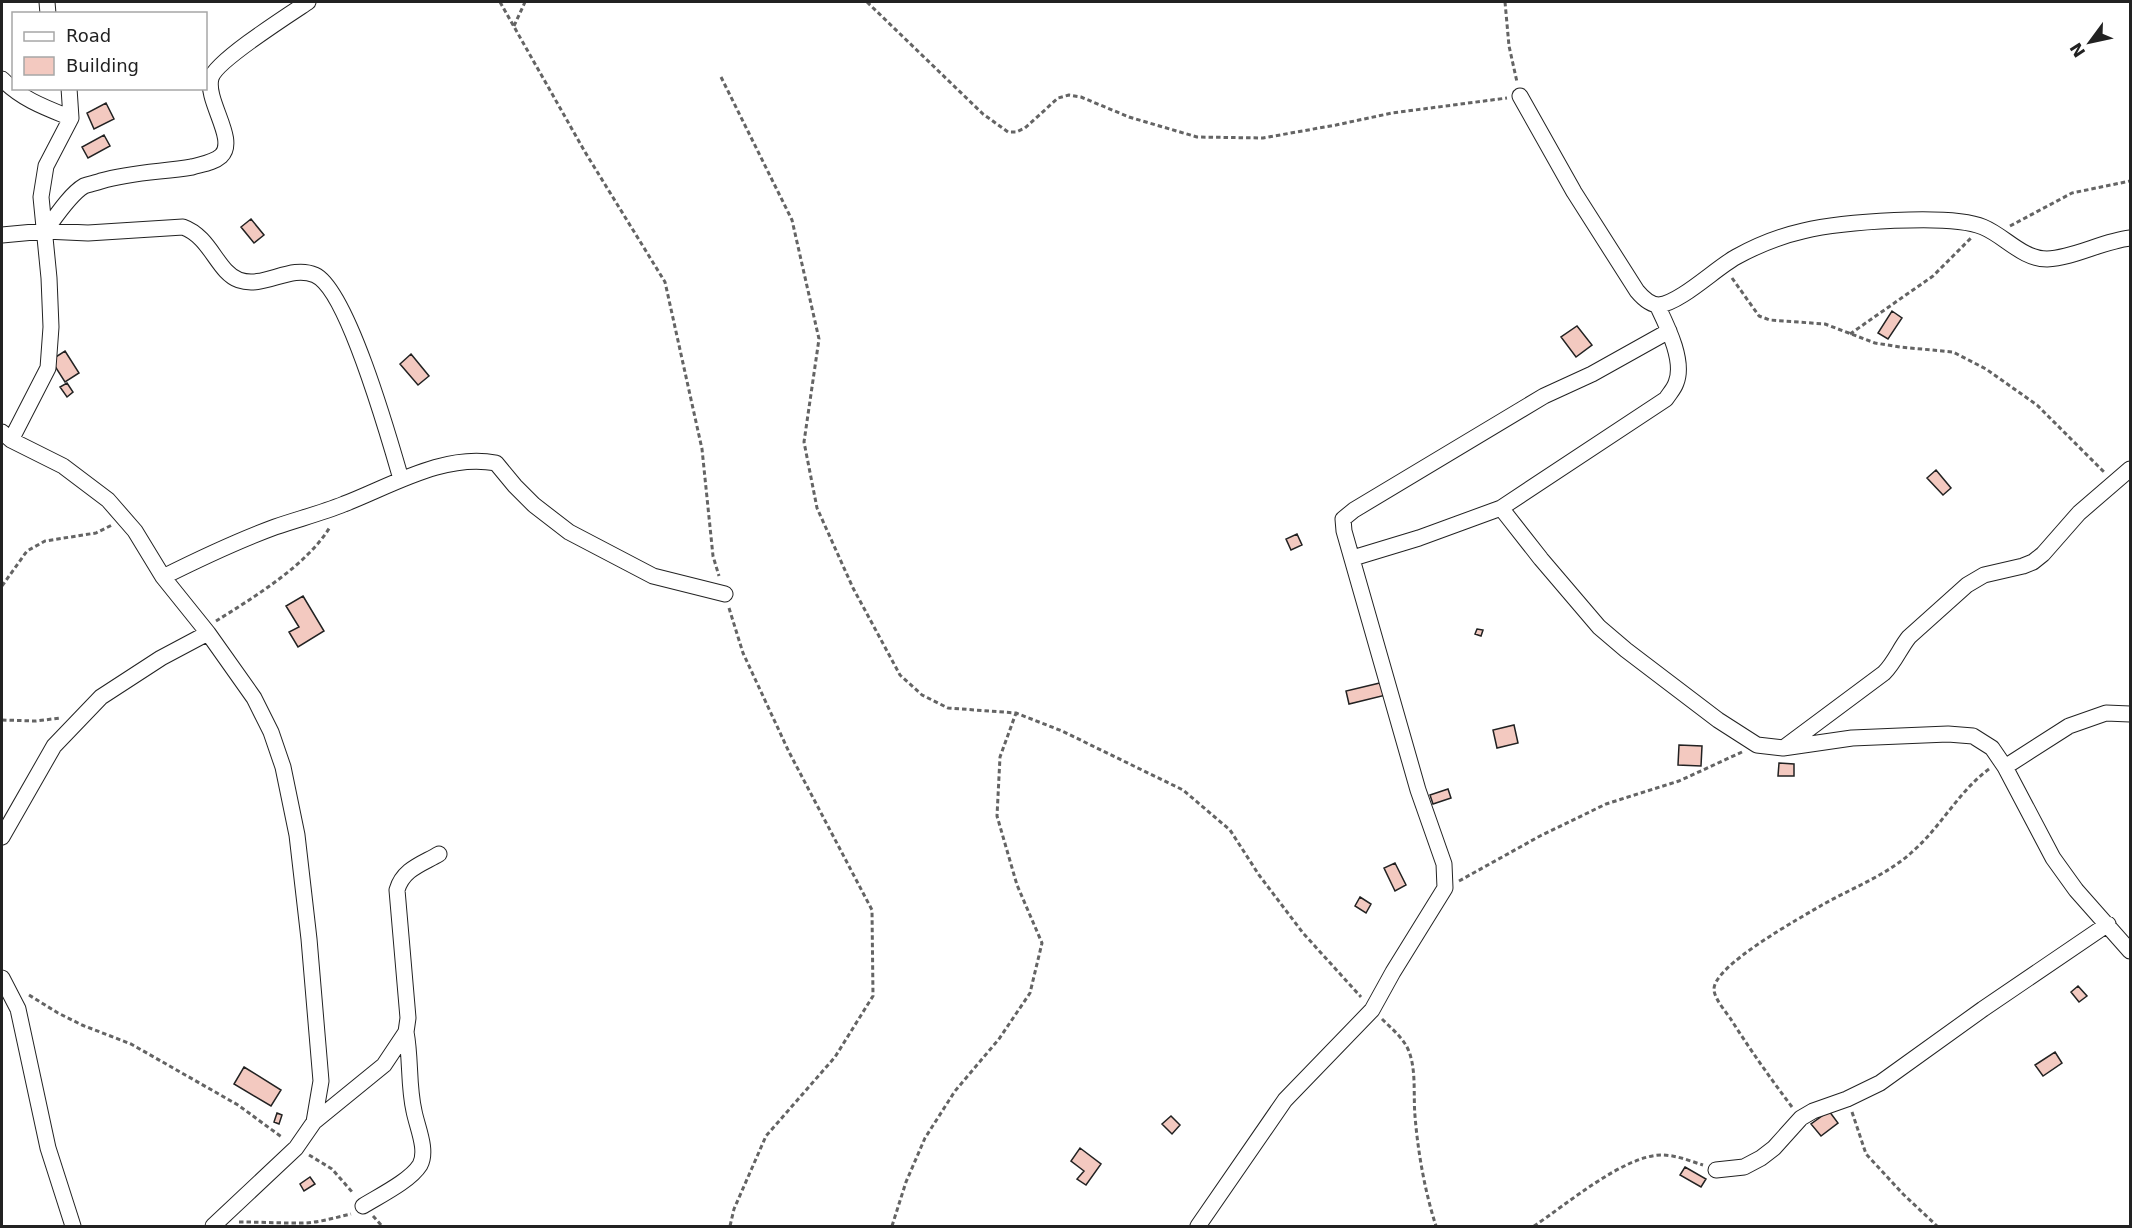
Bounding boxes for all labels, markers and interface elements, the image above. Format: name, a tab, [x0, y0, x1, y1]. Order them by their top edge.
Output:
legend	[12, 12, 207, 90]
north arrow	[2060, 12, 2120, 72]
text: Road	[66, 25, 111, 46]
text: N	[2066, 39, 2089, 61]
text: Building	[66, 55, 139, 76]

